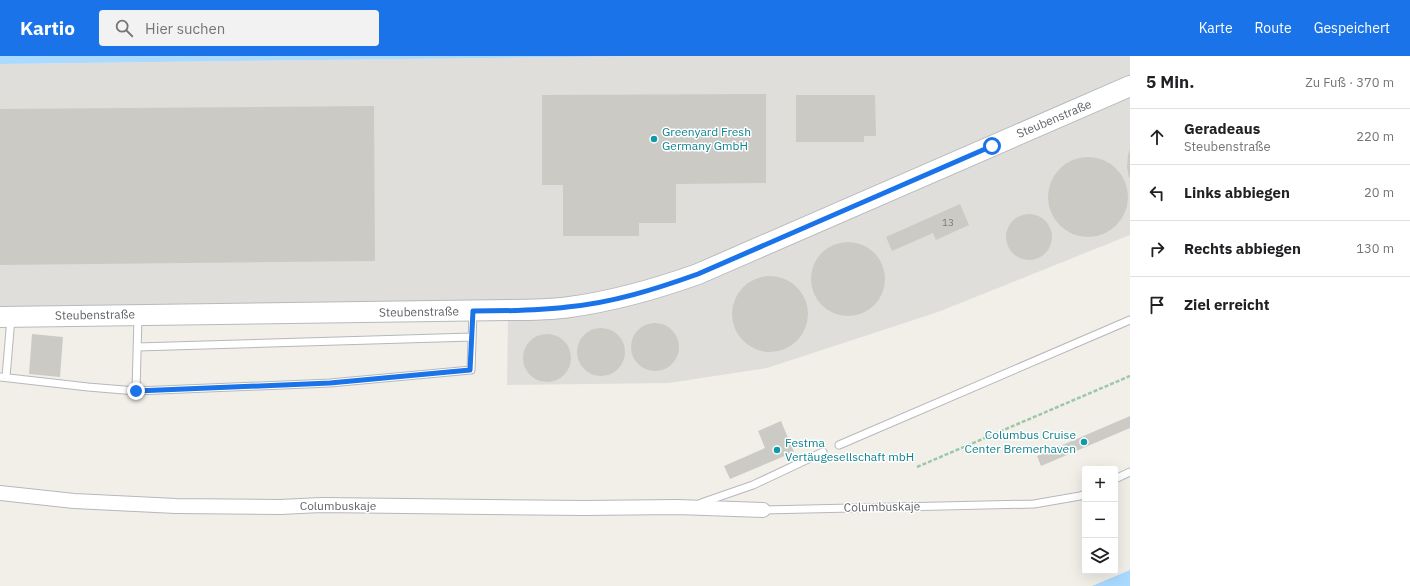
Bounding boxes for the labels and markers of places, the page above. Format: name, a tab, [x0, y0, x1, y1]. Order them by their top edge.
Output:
place label: Greenyard Fresh Germany GmbH	[662, 124, 751, 153]
marker: Greenyard Fresh Germany GmbH	[649, 134, 659, 144]
place label: Columbus Cruise Center Bremerhaven	[965, 427, 1076, 456]
place label: Festma Vertäugesellschaft mbH	[785, 435, 914, 464]
marker: Columbus Cruise Center Bremerhaven	[1079, 437, 1089, 447]
marker: Festma Vertäugesellschaft mbH	[772, 445, 782, 455]

